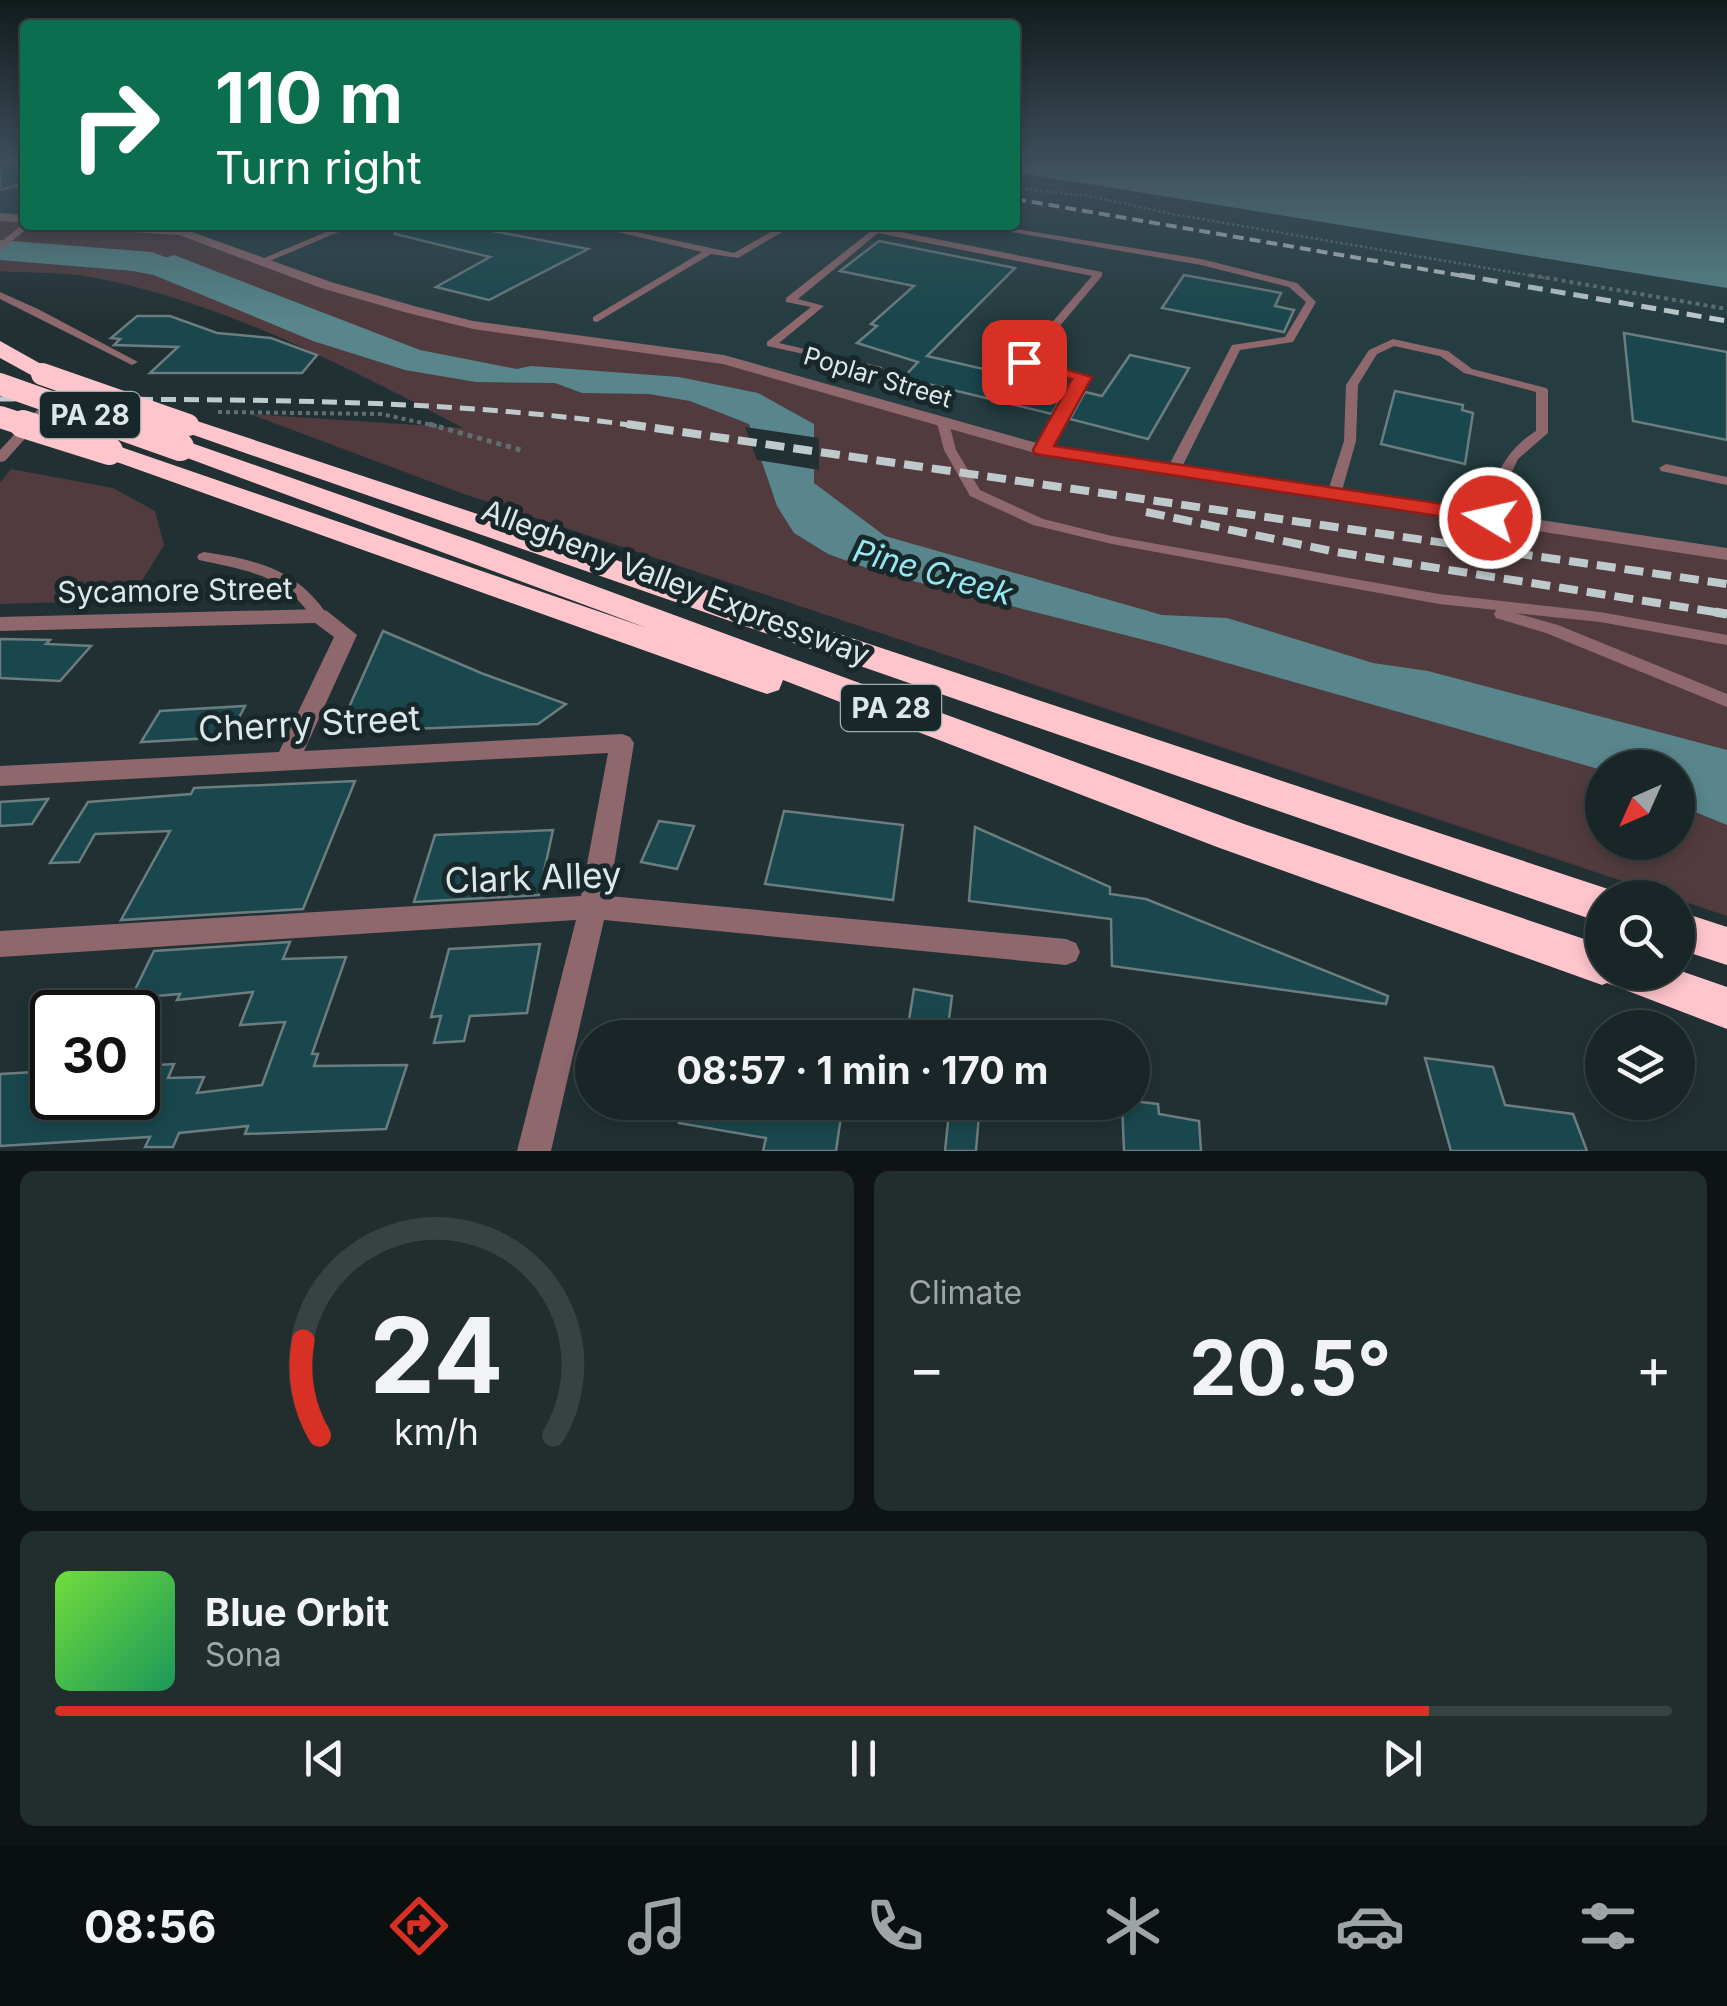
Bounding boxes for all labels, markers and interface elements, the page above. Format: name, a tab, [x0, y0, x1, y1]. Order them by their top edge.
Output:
text: 110 m	[215, 55, 403, 140]
icon: right	[50, 60, 180, 190]
text: Turn right	[215, 140, 422, 195]
pin	[982, 320, 1067, 405]
icon: arrive	[997, 335, 1052, 390]
street label: Poplar Street	[800, 340, 956, 414]
road number: PA 28	[40, 392, 140, 438]
position arrow	[1438, 466, 1542, 570]
street label: Allegheny Valley Expressway	[477, 491, 875, 673]
water label: Pine Creek	[849, 531, 1018, 614]
street label: Sycamore Street	[57, 570, 293, 610]
road number: PA 28	[841, 685, 941, 731]
street label: Cherry Street	[197, 696, 421, 750]
north arrow	[1585, 750, 1695, 860]
map controls	[1585, 750, 1695, 1120]
street label: Clark Alley	[444, 853, 622, 901]
button: search	[1585, 880, 1695, 990]
speed limit sign: 30	[30, 990, 160, 1120]
button: layers	[1585, 1010, 1695, 1120]
text: 08:57 · 1 min · 170 m	[676, 1047, 1049, 1093]
text: Climate	[909, 1273, 1022, 1312]
text: 24	[370, 1292, 504, 1418]
text: 20.5°	[1189, 1322, 1391, 1413]
text: −	[909, 1335, 945, 1401]
text: +	[1636, 1335, 1672, 1401]
text: km/h	[394, 1410, 479, 1454]
text: Blue Orbit	[205, 1589, 389, 1635]
text: Sona	[205, 1635, 282, 1674]
icon: previous	[297, 1731, 352, 1786]
icon: pause	[836, 1731, 891, 1786]
icon: next	[1375, 1731, 1430, 1786]
icon: directions	[384, 1891, 454, 1961]
icon: music	[622, 1891, 692, 1961]
icon: phone	[860, 1891, 930, 1961]
icon: climate	[1098, 1891, 1168, 1961]
icon: car	[1335, 1891, 1405, 1961]
icon: filters	[1573, 1891, 1643, 1961]
text: 08:56	[84, 1899, 217, 1954]

